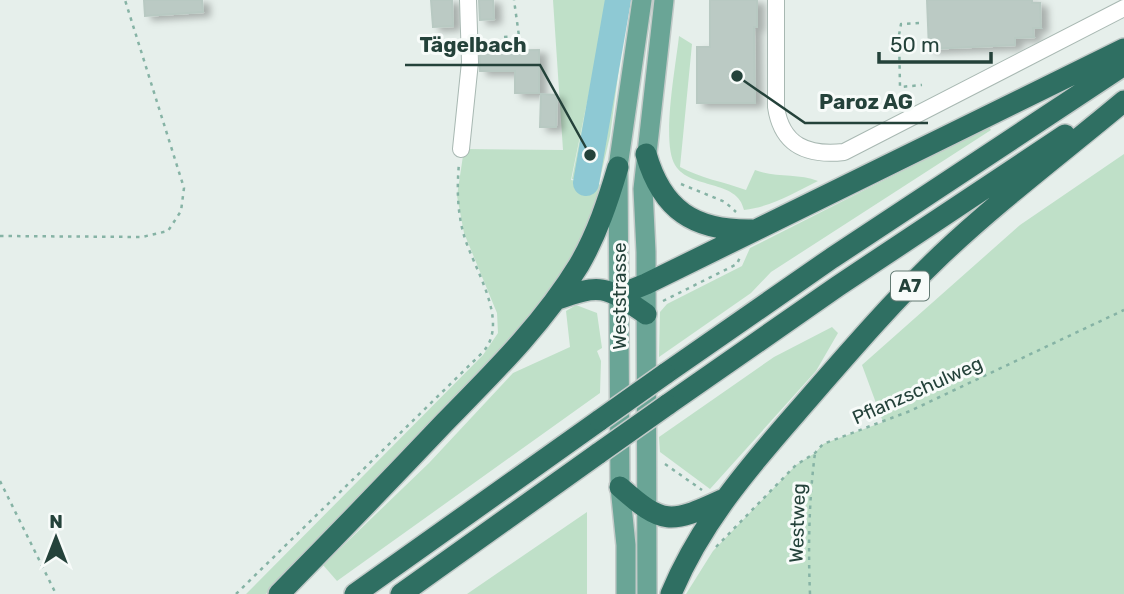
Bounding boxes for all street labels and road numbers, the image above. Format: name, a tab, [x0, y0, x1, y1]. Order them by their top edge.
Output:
street label: Weststrasse	[608, 242, 631, 350]
road number: A7	[891, 272, 929, 300]
street label: Pflanzschulweg	[849, 351, 986, 429]
street label: Westweg	[785, 483, 810, 563]

